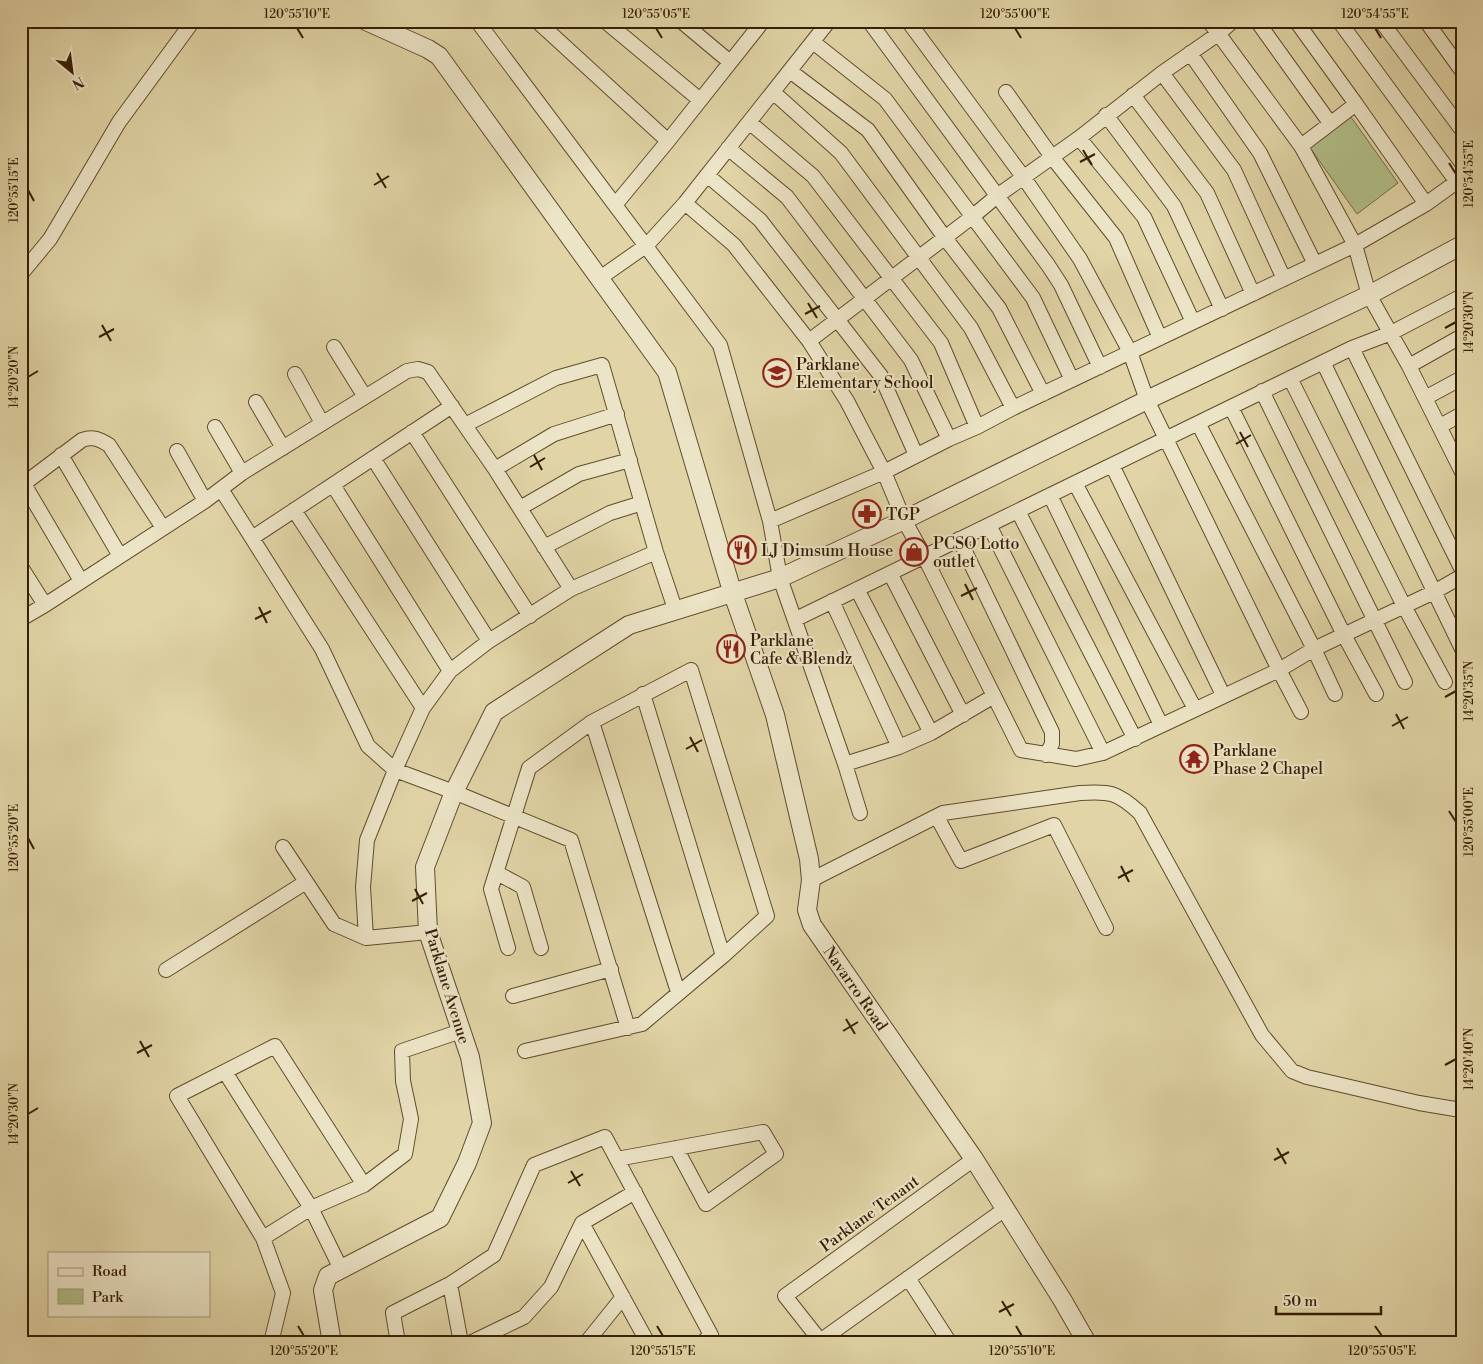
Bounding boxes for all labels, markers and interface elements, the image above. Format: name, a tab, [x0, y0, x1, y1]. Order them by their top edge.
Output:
text: 120°55'10"E	[264, 7, 330, 22]
text: 120°55'05"E	[622, 7, 690, 22]
text: 120°55'00"E	[980, 7, 1050, 22]
text: 120°54'55"E	[1341, 7, 1409, 22]
north arrow	[48, 48, 98, 98]
text: N	[69, 72, 87, 93]
text: 120°54'55"E	[1462, 140, 1477, 208]
text: 120°55'15"E	[7, 157, 22, 223]
text: 14°20'30"N	[1462, 291, 1477, 353]
text: 14°20'20"N	[7, 346, 22, 408]
place label: Parklane Elementary School	[796, 355, 934, 393]
school or university icon: Parklane Elementary School	[762, 358, 792, 388]
pharmacy icon: TGP	[852, 499, 882, 529]
place label: TGP	[886, 505, 920, 525]
place label: PCSO Lotto outlet	[933, 534, 1020, 572]
restaurant icon: LJ Dimsum House	[727, 535, 757, 565]
shop icon: PCSO Lotto outlet	[899, 537, 929, 567]
place label: LJ Dimsum House	[761, 541, 893, 561]
place label: Parklane Cafe & Blendz	[750, 631, 852, 669]
restaurant icon: Parklane Cafe & Blendz	[716, 634, 746, 664]
text: 14°20'35"N	[1462, 661, 1477, 721]
place label: Parklane Phase 2 Chapel	[1213, 741, 1323, 779]
temple icon: Parklane Phase 2 Chapel	[1179, 744, 1209, 774]
text: 120°55'00"E	[1462, 787, 1477, 857]
text: 120°55'20"E	[7, 804, 22, 872]
street label: Parklane Avenue	[420, 926, 474, 1046]
street label: Navarro Road	[819, 942, 892, 1035]
text: 14°20'40"N	[1462, 1028, 1477, 1090]
text: 14°20'30"N	[7, 1083, 22, 1145]
street label: Parklane Tenant	[816, 1171, 923, 1257]
legend	[48, 1252, 210, 1316]
text: Road	[92, 1262, 127, 1281]
scale bar	[1276, 1284, 1380, 1316]
text: Park	[92, 1288, 124, 1307]
text: 50 m	[1283, 1292, 1317, 1311]
text: 120°55'20"E	[270, 1344, 338, 1359]
text: 120°55'15"E	[630, 1344, 696, 1359]
text: 120°55'10"E	[989, 1344, 1055, 1359]
text: 120°55'05"E	[1348, 1344, 1416, 1359]

